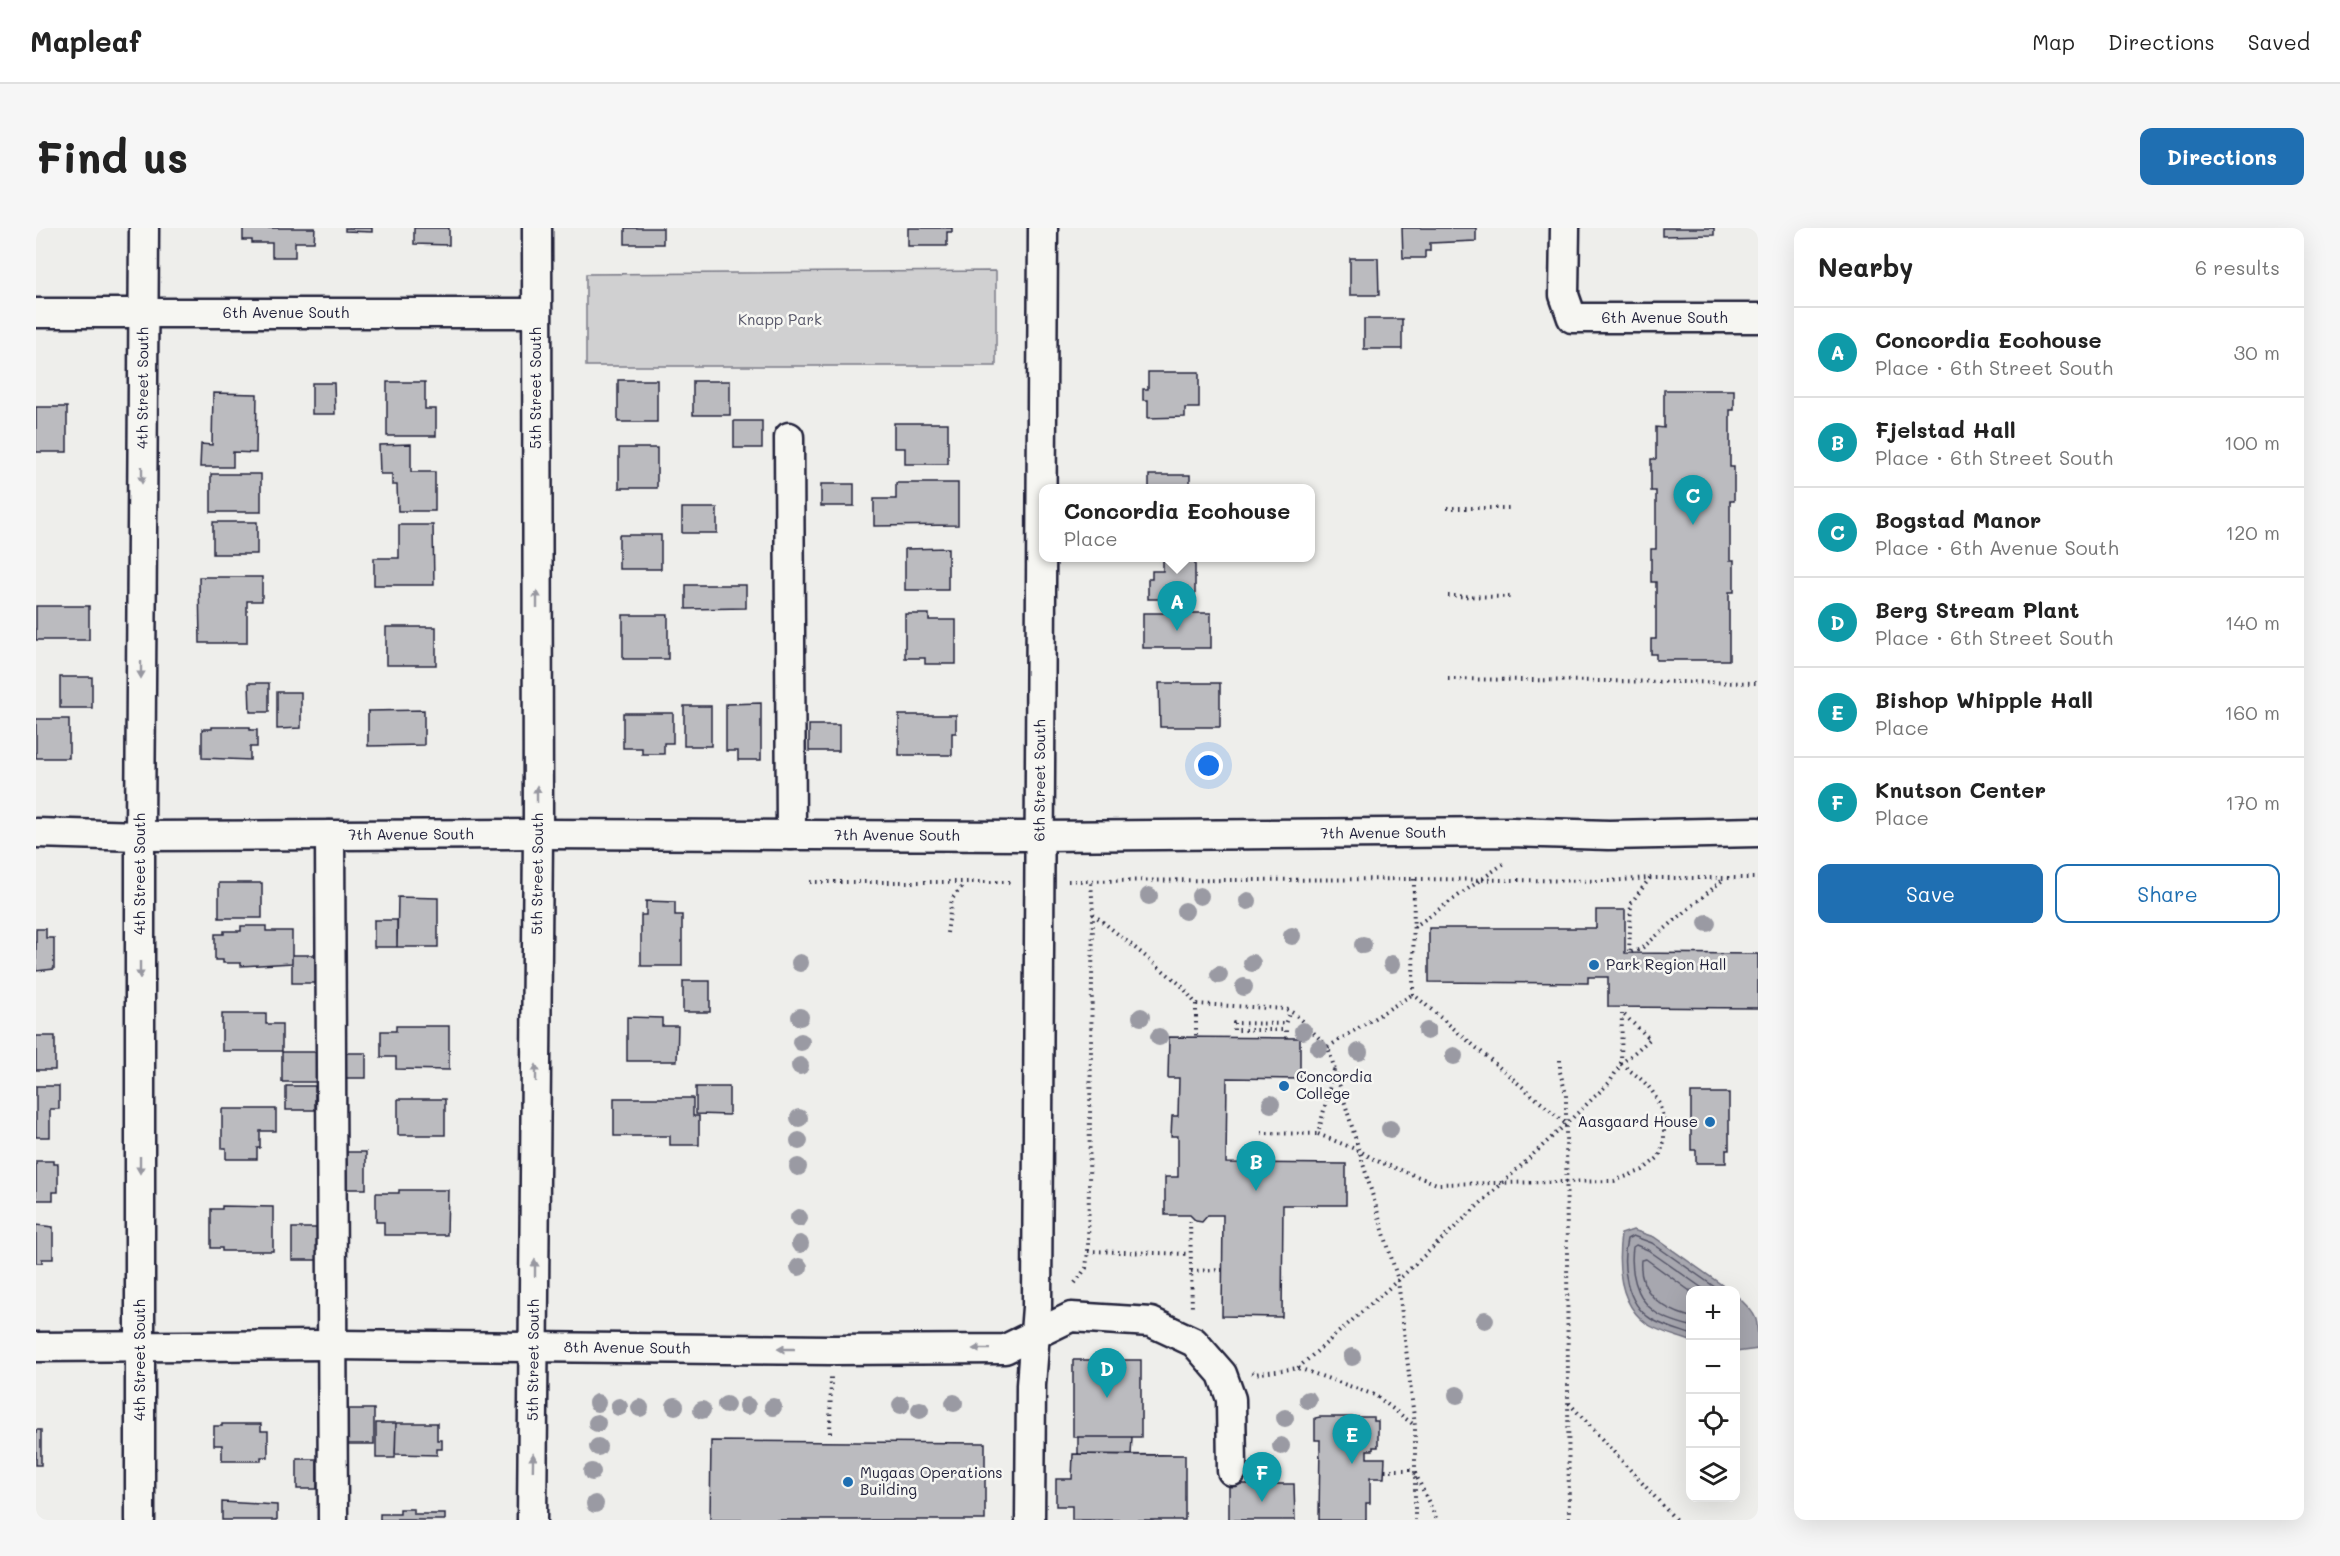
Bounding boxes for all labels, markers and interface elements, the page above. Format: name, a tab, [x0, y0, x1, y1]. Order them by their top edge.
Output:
text: Mapleaf	[30, 23, 141, 59]
text: Map	[2032, 28, 2075, 55]
text: Directions	[2108, 28, 2215, 55]
text: Saved	[2248, 28, 2310, 55]
button: Directions	[2140, 128, 2304, 185]
text: Find us	[36, 129, 188, 184]
text: Nearby	[1818, 250, 1913, 284]
text: 6 results	[2195, 254, 2280, 280]
street label: 6th Avenue South	[223, 302, 349, 322]
street label: 6th Avenue South	[1601, 307, 1728, 327]
park label: Knapp Park	[738, 309, 822, 329]
text: Concordia Ecohouse	[1875, 325, 2102, 354]
street label: 4th Street South	[132, 327, 152, 449]
street label: 5th Street South	[525, 327, 545, 449]
text: A	[1831, 339, 1844, 365]
text: 30 m	[2234, 339, 2280, 365]
text: Place · 6th Street South	[1875, 354, 2113, 380]
text: Fjelstad Hall	[1875, 415, 2016, 444]
text: B	[1831, 429, 1844, 455]
text: 100 m	[2224, 429, 2280, 455]
text: Place · 6th Street South	[1875, 444, 2113, 470]
one-way arrow	[137, 466, 147, 485]
pin: C	[1674, 476, 1712, 525]
popup	[1039, 484, 1315, 562]
text: Concordia Ecohouse	[1064, 496, 1290, 525]
text: Bogstad Manor	[1875, 505, 2041, 534]
text: C	[1830, 519, 1845, 545]
text: 120 m	[2225, 519, 2280, 545]
text: Place	[1064, 525, 1118, 551]
text: Place · 6th Avenue South	[1875, 534, 2119, 560]
pin: A	[1158, 582, 1196, 631]
one-way arrow	[532, 589, 542, 608]
text: Berg Stream Plant	[1875, 595, 2079, 624]
text: D	[1830, 609, 1845, 635]
text: 140 m	[2225, 609, 2280, 635]
text: Place · 6th Street South	[1875, 624, 2113, 650]
one-way arrow	[136, 661, 146, 680]
text: Bishop Whipple Hall	[1875, 685, 2093, 714]
text: E	[1831, 699, 1844, 725]
text: 160 m	[2224, 699, 2280, 725]
text: Place	[1875, 714, 1929, 740]
street label: 6th Street South	[1029, 719, 1049, 841]
your location	[1194, 751, 1223, 780]
text: Knutson Center	[1875, 775, 2046, 804]
one-way arrow	[532, 784, 542, 803]
text: F	[1831, 789, 1844, 815]
text: 170 m	[2225, 789, 2280, 815]
text: Place	[1875, 804, 1929, 830]
street label: 4th Street South	[129, 813, 149, 935]
street label: 5th Street South	[526, 813, 547, 935]
street label: 7th Avenue South	[1320, 822, 1446, 843]
street label: 7th Avenue South	[348, 823, 474, 844]
street label: 7th Avenue South	[834, 824, 960, 845]
button: Save	[1818, 864, 2043, 923]
button: Share	[2055, 864, 2280, 923]
place label: Park Region Hall	[1606, 954, 1727, 974]
marker: Park Region Hall	[1587, 958, 1601, 972]
one-way arrow	[135, 961, 145, 980]
one-way arrow	[531, 1063, 541, 1082]
place label: Concordia College	[1296, 1066, 1373, 1103]
marker: Concordia College	[1277, 1079, 1291, 1093]
place label: Aasgaard House	[1577, 1111, 1698, 1131]
marker: Aasgaard House	[1703, 1115, 1717, 1129]
pin: B	[1236, 1142, 1276, 1191]
one-way arrow	[135, 1156, 145, 1175]
one-way arrow	[530, 1258, 540, 1277]
map controls	[1686, 1286, 1740, 1502]
button: +	[1686, 1286, 1740, 1340]
street label: 4th Street South	[129, 1299, 149, 1421]
street label: 5th Street South	[522, 1299, 543, 1421]
street label: 8th Avenue South	[564, 1336, 690, 1358]
button: −	[1686, 1340, 1740, 1394]
one-way arrow	[776, 1344, 795, 1354]
one-way arrow	[971, 1344, 990, 1354]
pin: D	[1088, 1348, 1126, 1398]
button: locate	[1686, 1394, 1740, 1448]
pin: E	[1332, 1414, 1372, 1464]
button: layers	[1686, 1448, 1740, 1502]
one-way arrow	[528, 1452, 538, 1471]
pin: F	[1242, 1452, 1282, 1502]
place label: Mugaas Operations Building	[860, 1462, 1003, 1499]
marker: Mugaas Operations Building	[841, 1475, 855, 1489]

